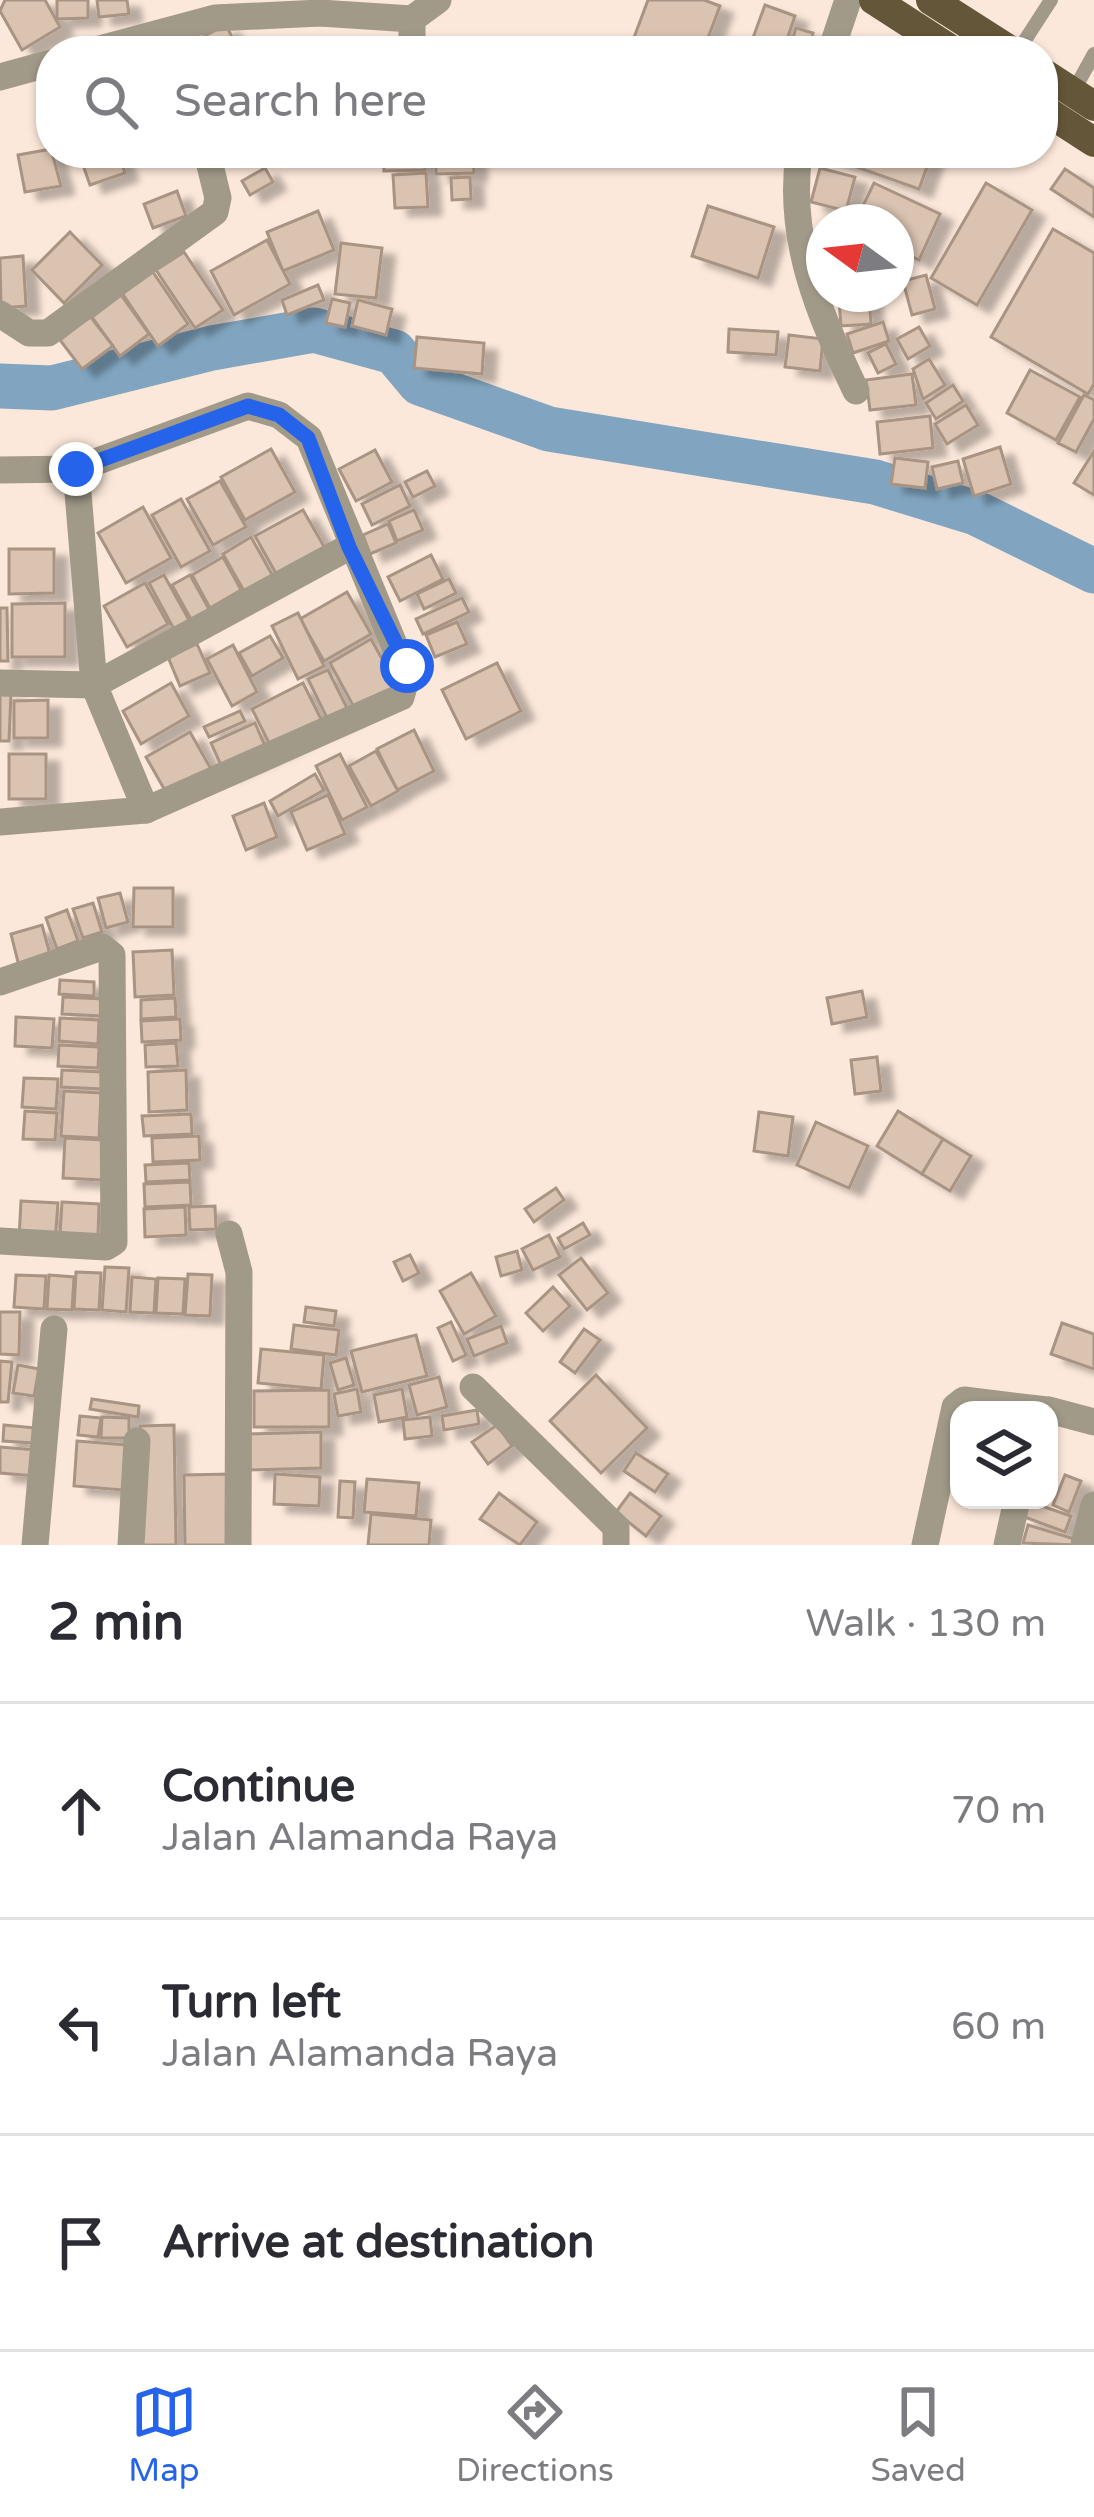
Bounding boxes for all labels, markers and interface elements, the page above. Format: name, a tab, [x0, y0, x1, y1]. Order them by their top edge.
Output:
search box	[36, 36, 1058, 168]
icon: search	[78, 69, 144, 135]
text: Search here	[174, 75, 427, 129]
north arrow	[806, 204, 914, 312]
route end	[49, 442, 103, 496]
route start	[380, 639, 434, 693]
map controls	[950, 1401, 1058, 1509]
button: layers	[950, 1401, 1058, 1509]
text: 2 min	[48, 1592, 184, 1654]
text: Walk · 130 m	[805, 1600, 1046, 1647]
text: Continue	[162, 1760, 355, 1814]
icon: ahead	[48, 1778, 114, 1844]
text: 70 m	[951, 1787, 1046, 1834]
text: Jalan Alamanda Raya	[162, 1814, 558, 1861]
text: Turn left	[162, 1976, 341, 2030]
icon: left	[48, 1994, 114, 2060]
text: 60 m	[951, 2003, 1046, 2050]
text: Jalan Alamanda Raya	[162, 2030, 558, 2077]
icon: arrive	[48, 2210, 114, 2276]
text: Arrive at destination	[162, 2216, 594, 2270]
tab: Map	[128, 2379, 200, 2490]
tab: Directions	[456, 2379, 614, 2490]
tab: Saved	[870, 2379, 966, 2490]

